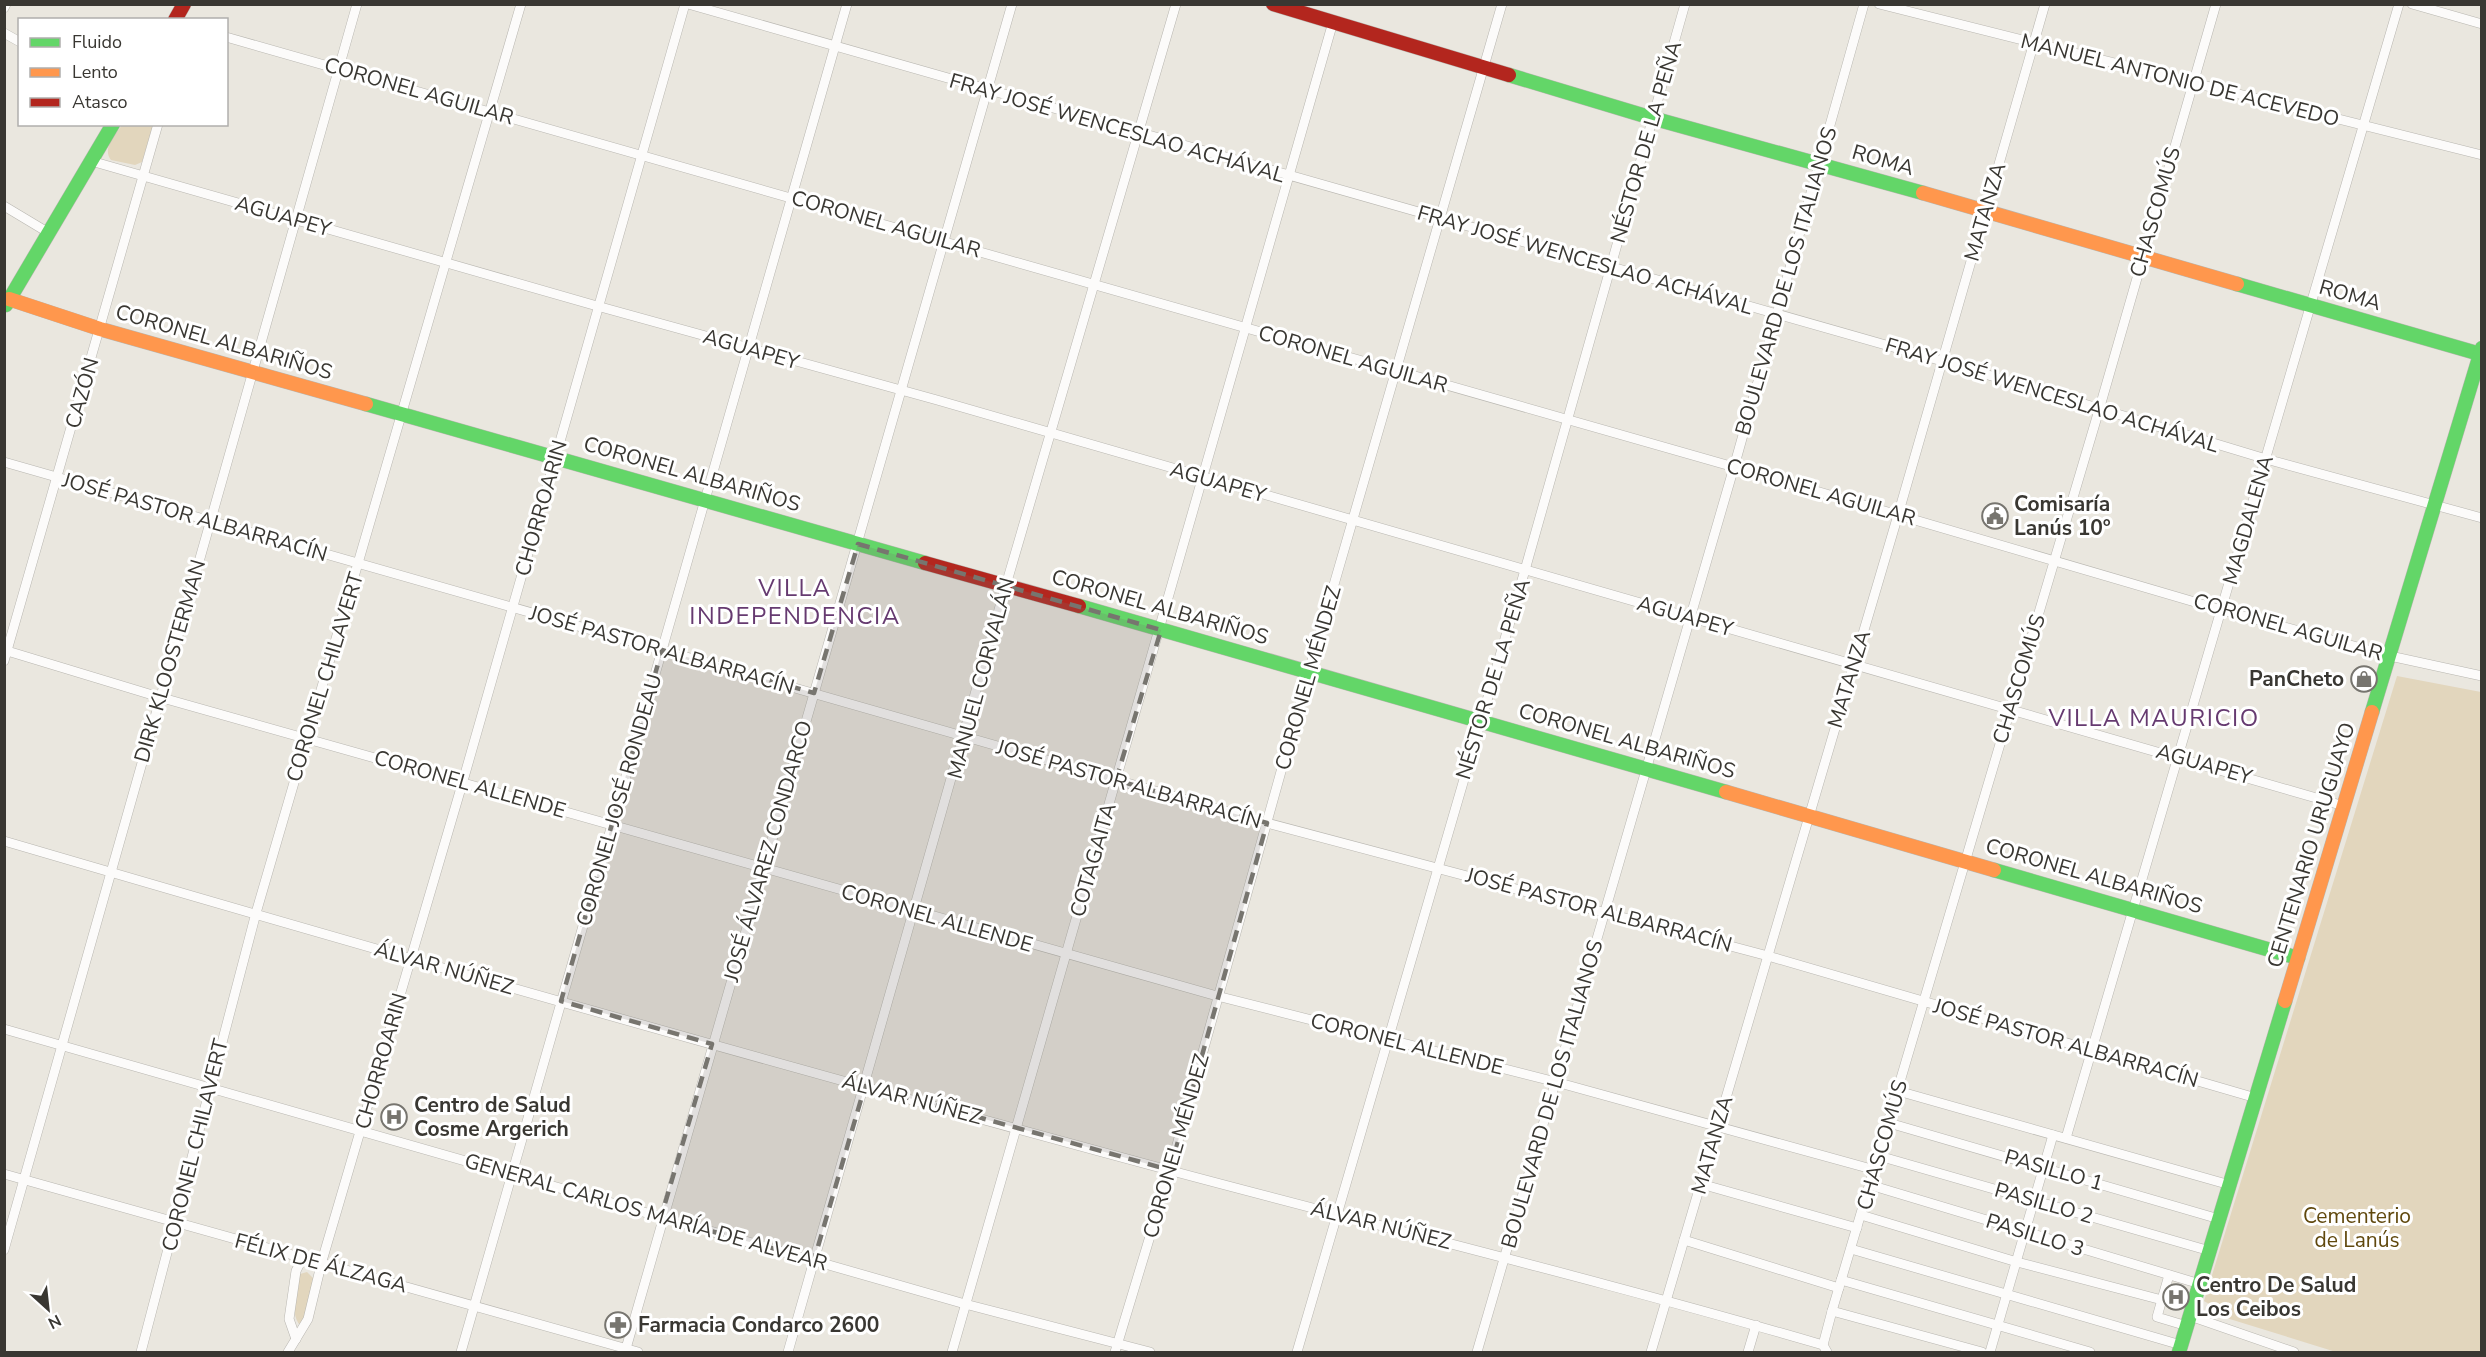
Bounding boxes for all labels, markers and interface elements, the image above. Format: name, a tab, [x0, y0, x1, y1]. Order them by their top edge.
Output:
legend	[18, 18, 228, 126]
street label: MANUEL ANTONIO DE ACEVEDO	[2018, 27, 2342, 133]
text: Fluido	[72, 30, 122, 54]
street label: NÉSTOR DE LA PEÑA	[1604, 38, 1688, 246]
street label: CORONEL AGUILAR	[321, 51, 517, 131]
text: Lento	[72, 60, 118, 84]
street label: FRAY JOSÉ WENCESLAO ACHÁVAL	[946, 67, 1288, 190]
text: Atasco	[72, 90, 128, 114]
street label: BOULEVARD DE LOS ITALIANOS	[1729, 124, 1844, 438]
street label: ROMA	[1849, 138, 1917, 182]
street label: CHASCOMÚS	[2123, 144, 2187, 280]
street label: MATANZA	[1958, 160, 2012, 264]
street label: CORONEL AGUILAR	[788, 184, 984, 264]
street label: AGUAPEY	[232, 189, 335, 243]
street label: FRAY JOSÉ WENCESLAO ACHÁVAL	[1414, 199, 1756, 322]
street label: ROMA	[2316, 273, 2384, 317]
street label: CORONEL ALBARIÑOS	[112, 298, 336, 386]
street label: CORONEL AGUILAR	[1255, 319, 1451, 399]
street label: AGUAPEY	[700, 322, 803, 376]
street label: FRAY JOSÉ WENCESLAO ACHÁVAL	[1882, 331, 2223, 459]
street label: CAZÓN	[59, 354, 105, 432]
street label: CORONEL ALBARIÑOS	[580, 430, 804, 518]
street label: CHORROARIN	[508, 437, 574, 579]
street label: CORONEL AGUILAR	[1723, 452, 1919, 532]
street label: MAGDALENA	[2216, 452, 2280, 588]
street label: AGUAPEY	[1167, 455, 1270, 509]
street label: JOSÉ PASTOR ALBARRACÍN	[58, 465, 331, 568]
place label: Comisaría Lanús 10°	[2014, 490, 2111, 542]
public building icon: Comisaría Lanús 10°	[1980, 501, 2010, 531]
street label: DIRK KLOOSTERMAN	[128, 556, 212, 766]
street label: CORONEL ALBARIÑOS	[1048, 563, 1272, 651]
street label: CORONEL CHILAVERT	[280, 568, 370, 785]
district label: VILLA INDEPENDENCIA	[689, 572, 901, 632]
street label: MANUEL CORVALÁN	[941, 574, 1021, 782]
street label: NÉSTOR DE LA PEÑA	[1449, 575, 1537, 783]
street label: CORONEL MÉNDEZ	[1268, 583, 1348, 773]
street label: CORONEL AGUILAR	[2190, 587, 2386, 667]
street label: AGUAPEY	[1634, 589, 1737, 643]
street label: JOSÉ PASTOR ALBARRACÍN	[525, 598, 798, 701]
street label: CHASCOMÚS	[1986, 611, 2052, 747]
street label: MATANZA	[1821, 627, 1877, 731]
shop icon: PanCheto	[2349, 664, 2379, 694]
place label: PanCheto	[2249, 665, 2344, 693]
street label: CORONEL JOSÉ RONDEAU	[570, 670, 668, 930]
street label: CORONEL ALBARIÑOS	[1515, 697, 1739, 785]
district label: VILLA MAURICIO	[2047, 702, 2260, 734]
street label: JOSÉ ÁLVAREZ CONDARCO	[717, 717, 819, 986]
street label: CENTENARIO URUGUAYO	[2260, 719, 2362, 971]
street label: JOSÉ PASTOR ALBARRACÍN	[992, 732, 1265, 835]
street label: AGUAPEY	[2153, 737, 2256, 791]
street label: CORONEL ALLENDE	[371, 743, 569, 825]
street label: COTAGAITA	[1063, 800, 1123, 920]
street label: CORONEL ALBARIÑOS	[1982, 832, 2206, 920]
street label: JOSÉ PASTOR ALBARRACÍN	[1462, 861, 1735, 959]
street label: CORONEL ALLENDE	[838, 877, 1036, 959]
street label: ÁLVAR NÚÑEZ	[371, 935, 517, 1001]
street label: BOULEVARD DE LOS ITALIANOS	[1495, 937, 1610, 1251]
street label: CHORROARIN	[348, 990, 414, 1132]
street label: JOSÉ PASTOR ALBARRACÍN	[1929, 991, 2202, 1094]
street label: CORONEL ALLENDE	[1307, 1006, 1507, 1082]
street label: CORONEL CHILAVERT	[155, 1035, 235, 1254]
street label: CORONEL MÉNDEZ	[1136, 1051, 1216, 1241]
street label: ÁLVAR NÚÑEZ	[839, 1067, 985, 1131]
street label: CHASCOMÚS	[1850, 1077, 1914, 1213]
place label: Centro de Salud Cosme Argerich	[414, 1091, 571, 1143]
street label: MATANZA	[1685, 1093, 1739, 1197]
hospital icon: Centro de Salud Cosme Argerich	[379, 1102, 409, 1132]
street label: PASILLO 1	[2001, 1143, 2107, 1197]
street label: GENERAL CARLOS MARÍA DE ALVEAR	[461, 1147, 831, 1277]
street label: PASILLO 2	[1991, 1176, 2097, 1230]
street label: ÁLVAR NÚÑEZ	[1308, 1194, 1454, 1256]
park label: Cementerio de Lanús	[2303, 1202, 2411, 1254]
street label: PASILLO 3	[1982, 1207, 2088, 1263]
street label: FÉLIX DE ÁLZAGA	[232, 1227, 410, 1299]
place label: Centro De Salud Los Ceibos	[2196, 1271, 2356, 1323]
north arrow	[18, 1279, 78, 1339]
hospital icon: Centro De Salud Los Ceibos	[2161, 1282, 2191, 1312]
text: N	[44, 1309, 65, 1334]
pharmacy icon: Farmacia Condarco 2600	[603, 1310, 633, 1340]
place label: Farmacia Condarco 2600	[638, 1311, 879, 1339]

